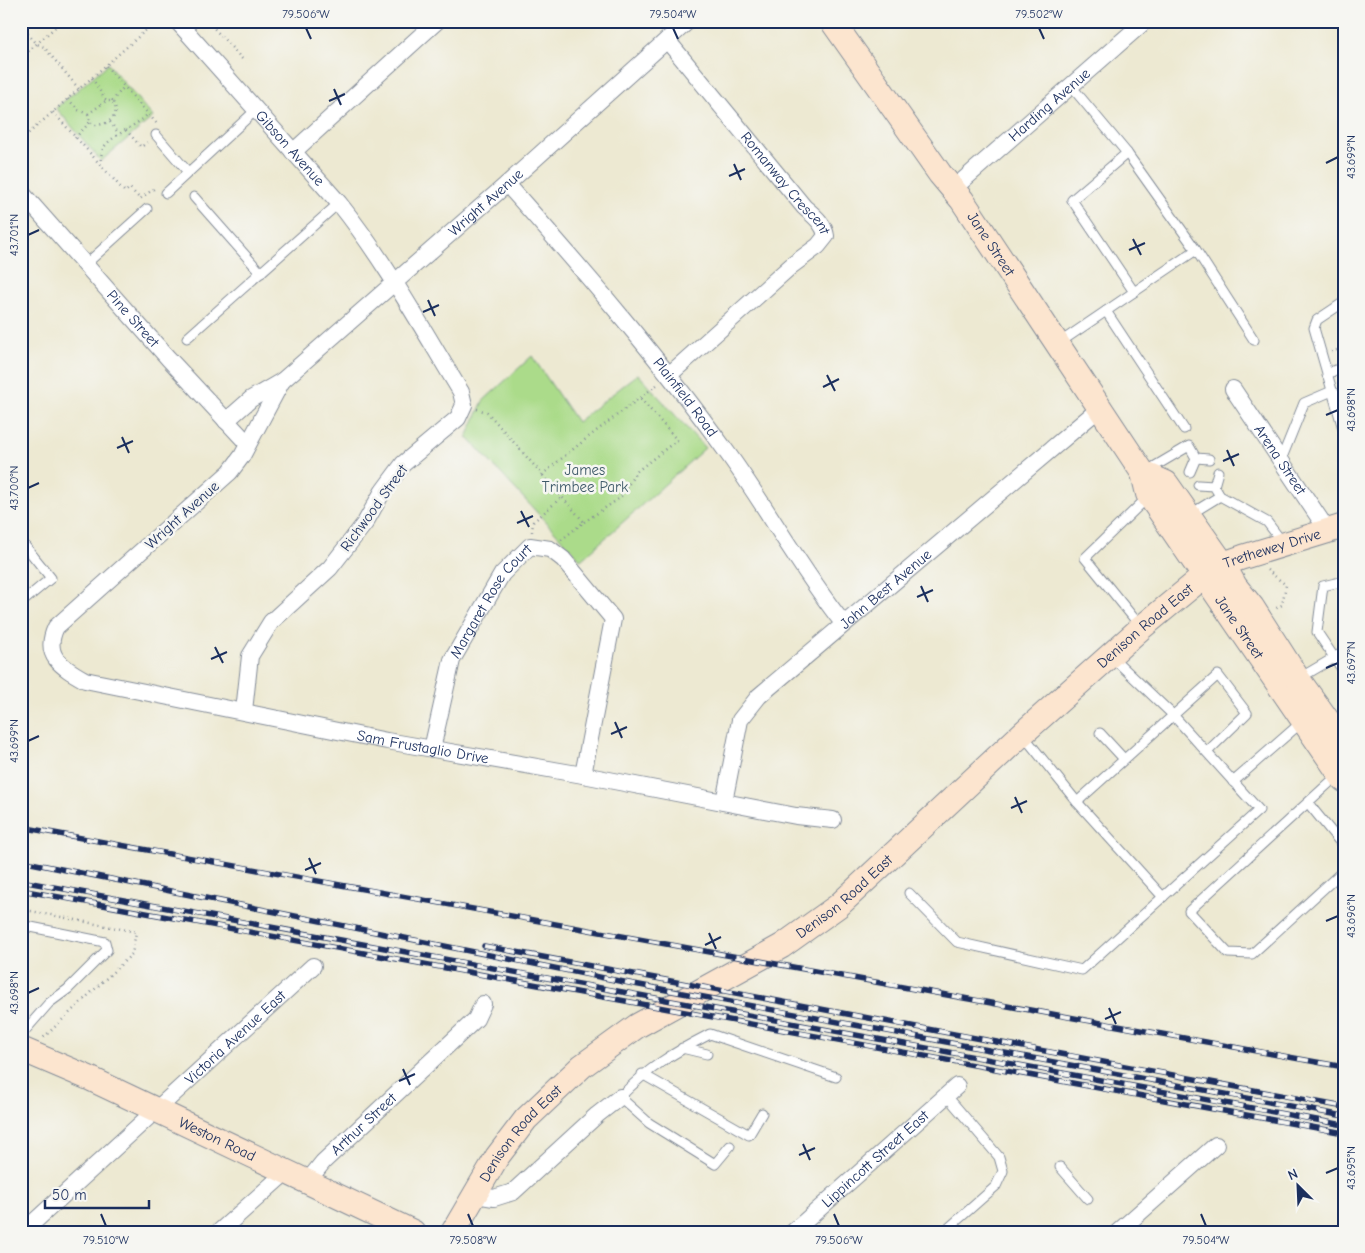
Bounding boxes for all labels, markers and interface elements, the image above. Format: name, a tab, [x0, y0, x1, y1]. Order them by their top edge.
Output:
text: 79.506°W	[282, 7, 330, 21]
text: 79.504°W	[650, 7, 697, 21]
text: 79.502°W	[1015, 7, 1063, 21]
street label: Harding Avenue	[1005, 64, 1094, 145]
street label: Gibson Avenue	[252, 106, 329, 190]
street label: Romanway Crescent	[737, 128, 834, 237]
text: 43.699°N	[1344, 135, 1358, 179]
street label: Wright Avenue	[445, 165, 527, 240]
street label: Jane Street	[963, 208, 1019, 280]
text: 43.701°N	[7, 214, 21, 256]
street label: Pine Street	[103, 286, 164, 351]
street label: Plainfield Road	[649, 354, 721, 440]
text: 43.698°N	[1344, 388, 1358, 432]
street label: Arena Street	[1250, 421, 1311, 499]
street label: Richwood Street	[337, 461, 412, 555]
park label: James Trimbee Park	[542, 461, 629, 496]
text: 43.700°N	[7, 466, 21, 510]
street label: Wright Avenue	[141, 477, 223, 553]
street label: Trethewey Drive	[1221, 525, 1323, 572]
street label: Margaret Rose Court	[446, 540, 536, 661]
street label: John Best Avenue	[836, 545, 936, 633]
street label: Denison Road East	[1093, 579, 1197, 672]
street label: Jane Street	[1211, 592, 1268, 663]
text: 43.697°N	[1344, 641, 1358, 685]
text: 43.699°N	[7, 719, 21, 763]
street label: Sam Frustaglio Drive	[355, 726, 491, 768]
street label: Denison Road East	[792, 850, 897, 942]
text: 43.696°N	[1344, 894, 1358, 938]
text: 43.698°N	[7, 971, 21, 1015]
street label: Victoria Avenue East	[181, 986, 290, 1088]
street label: Denison Road East	[475, 1081, 566, 1185]
street label: Arthur Street	[327, 1089, 401, 1159]
street label: Lippincott Street East	[818, 1106, 933, 1211]
street label: Weston Road	[176, 1113, 259, 1165]
text: 43.695°N	[1344, 1146, 1358, 1190]
north arrow	[1272, 1160, 1322, 1210]
text: N	[1285, 1165, 1301, 1184]
scale bar	[45, 1178, 149, 1210]
text: 50 m	[52, 1186, 87, 1204]
text: 79.510°W	[83, 1233, 129, 1247]
text: 79.508°W	[449, 1233, 497, 1247]
text: 79.506°W	[815, 1233, 863, 1247]
text: 79.504°W	[1183, 1233, 1230, 1247]

